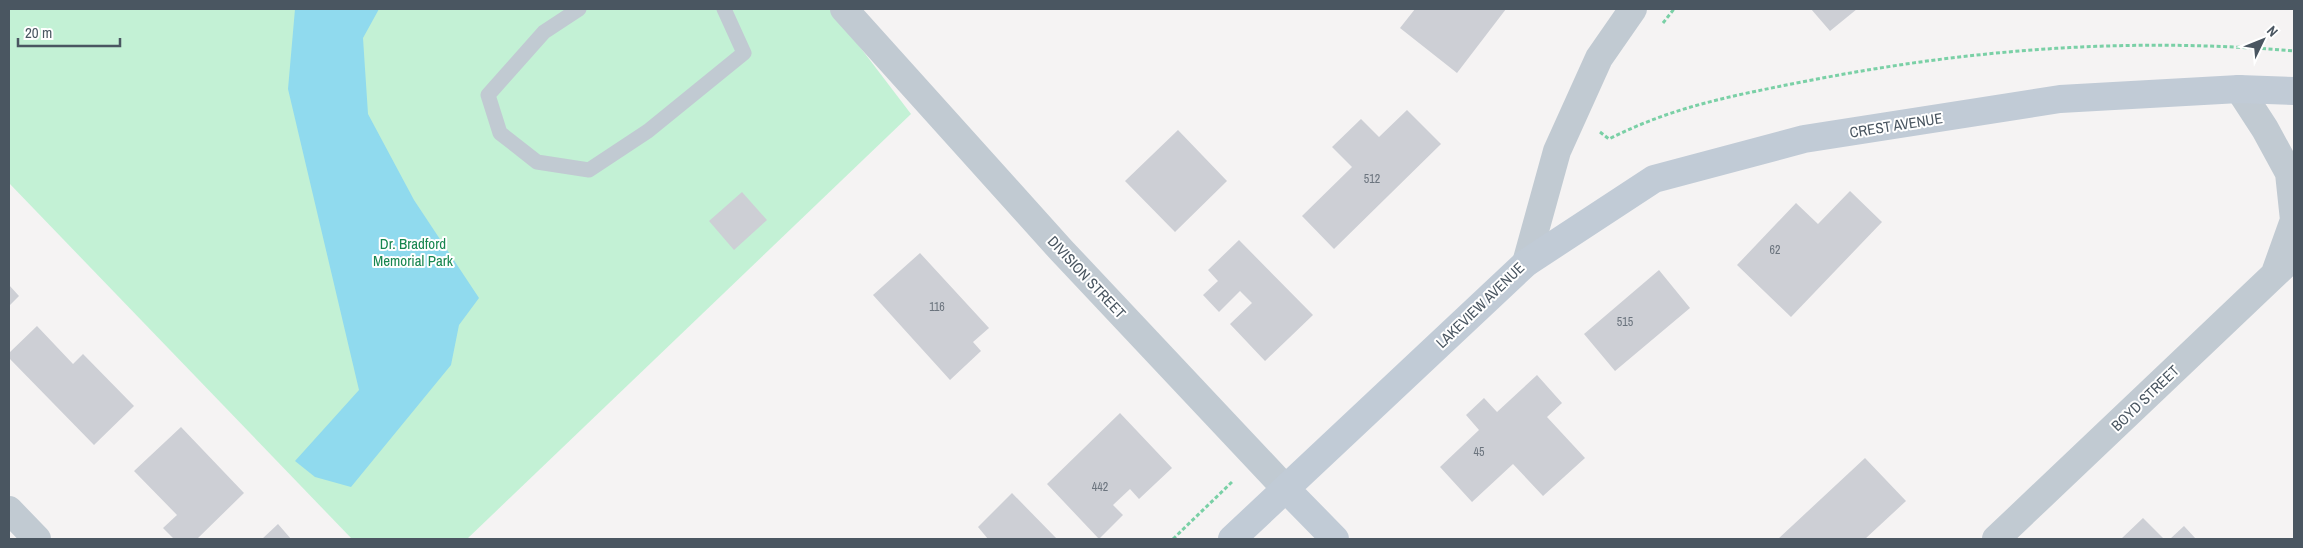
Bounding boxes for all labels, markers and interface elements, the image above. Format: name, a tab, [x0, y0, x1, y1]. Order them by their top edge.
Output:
scale bar	[18, 15, 120, 47]
north arrow	[2238, 15, 2288, 65]
text: 20 m	[25, 22, 52, 43]
text: N	[2263, 22, 2282, 40]
street label: CREST AVENUE	[1848, 107, 1944, 143]
house number: 512	[1364, 171, 1380, 187]
street label: DIVISION STREET	[1043, 231, 1131, 323]
park label: Dr. Bradford Memorial Park	[373, 233, 454, 271]
house number: 62	[1770, 242, 1780, 258]
street label: LAKEVIEW AVENUE	[1431, 257, 1529, 353]
house number: 116	[929, 299, 945, 315]
house number: 515	[1617, 314, 1634, 330]
street label: BOYD STREET	[2106, 360, 2184, 436]
house number: 45	[1474, 444, 1485, 460]
house number: 442	[1092, 479, 1108, 495]

